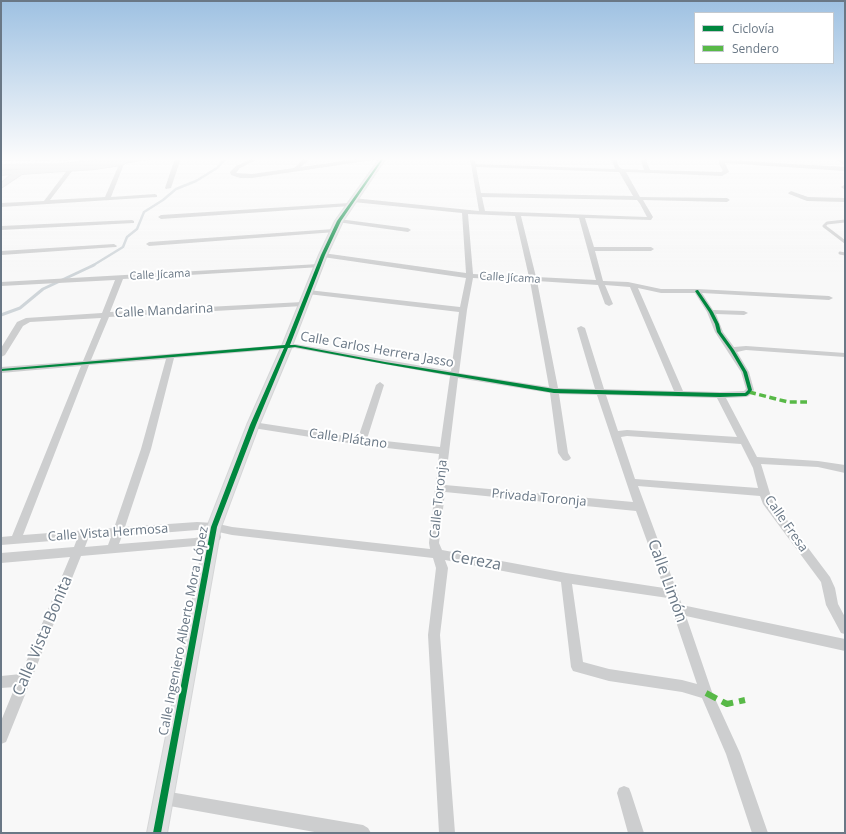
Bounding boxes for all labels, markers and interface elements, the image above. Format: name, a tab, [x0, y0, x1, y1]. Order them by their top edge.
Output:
legend	[694, 12, 834, 64]
text: Ciclovía	[732, 20, 774, 37]
text: Sendero	[732, 40, 779, 57]
street label: Calle Jícama	[129, 267, 191, 283]
street label: Calle Jícama	[479, 270, 541, 286]
street label: Calle Mandarina	[114, 301, 214, 321]
street label: Calle Carlos Herrera Jasso	[299, 329, 455, 371]
street label: Calle Plátano	[308, 426, 388, 452]
street label: Calle Toronja	[427, 459, 451, 539]
street label: Privada Toronja	[491, 486, 587, 510]
street label: Calle Fresa	[761, 493, 811, 555]
street label: Calle Vista Hermosa	[47, 521, 169, 545]
street label: Calle Ingeniero Alberto Mora López	[156, 525, 212, 737]
street label: Calle Limón	[643, 537, 691, 625]
street label: Cereza	[449, 547, 503, 575]
street label: Calle Vista Bonita	[9, 573, 77, 699]

